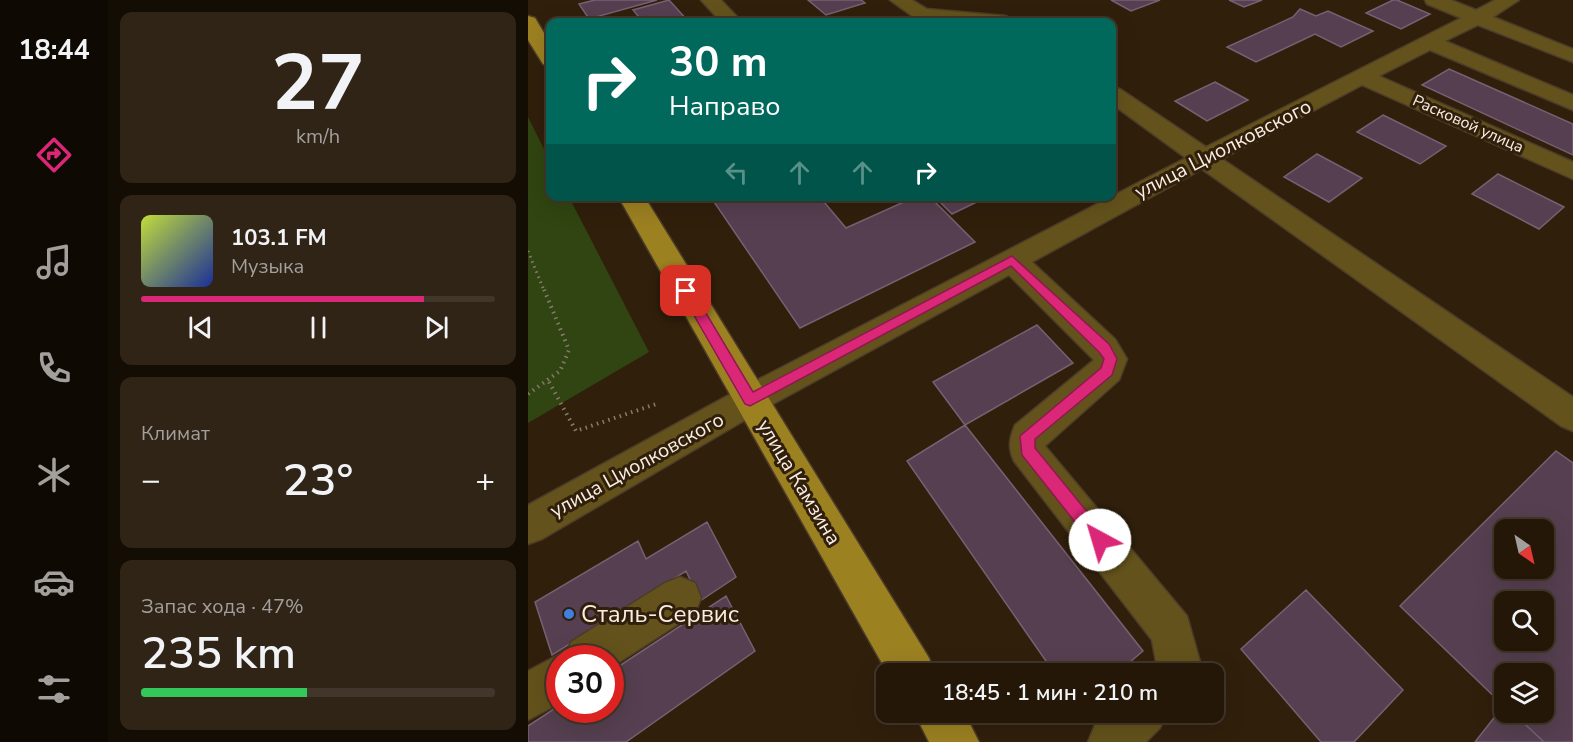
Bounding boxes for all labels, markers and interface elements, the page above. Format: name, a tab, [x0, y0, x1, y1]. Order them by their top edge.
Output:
text: 27	[271, 30, 365, 137]
text: 18:44	[18, 32, 90, 69]
text: 30 m	[669, 34, 768, 91]
icon: right	[570, 42, 648, 120]
text: Направо	[669, 88, 780, 125]
street label: Расковой улица	[1409, 90, 1527, 158]
street label: улица Циолковского	[1130, 93, 1316, 205]
text: km/h	[296, 123, 340, 150]
icon: directions	[33, 134, 75, 176]
icon: left	[720, 156, 753, 189]
icon: ahead	[783, 156, 816, 189]
icon: ahead	[846, 156, 879, 189]
icon: right	[909, 156, 942, 189]
text: 103.1 FM	[231, 223, 327, 253]
icon: music	[33, 241, 75, 283]
text: Музыка	[231, 253, 304, 280]
pin	[660, 265, 711, 316]
icon: arrive	[669, 274, 702, 307]
icon: previous	[184, 311, 217, 344]
icon: pause	[302, 311, 335, 344]
icon: next	[420, 311, 453, 344]
icon: phone	[33, 347, 75, 389]
street label: улица Циолковского	[545, 406, 729, 524]
street label: улица Камзина	[751, 414, 847, 550]
text: Климат	[141, 420, 210, 447]
text: 23°	[283, 450, 353, 511]
icon: climate	[33, 454, 75, 496]
text: −	[141, 458, 161, 503]
text: +	[475, 458, 495, 503]
position arrow	[1068, 508, 1132, 572]
north arrow	[1494, 519, 1554, 579]
map controls	[1494, 519, 1554, 723]
icon: car	[33, 561, 75, 603]
button: search	[1494, 591, 1554, 651]
text: Запас хода · 47%	[141, 593, 304, 620]
place label: Сталь-Сервис	[581, 598, 739, 630]
marker: Сталь-Сервис	[562, 607, 576, 621]
text: 235 km	[141, 623, 296, 684]
speed limit sign: 30	[546, 645, 624, 723]
button: layers	[1494, 663, 1554, 723]
icon: filters	[33, 668, 75, 710]
text: 18:45 · 1 мин · 210 m	[942, 678, 1158, 708]

